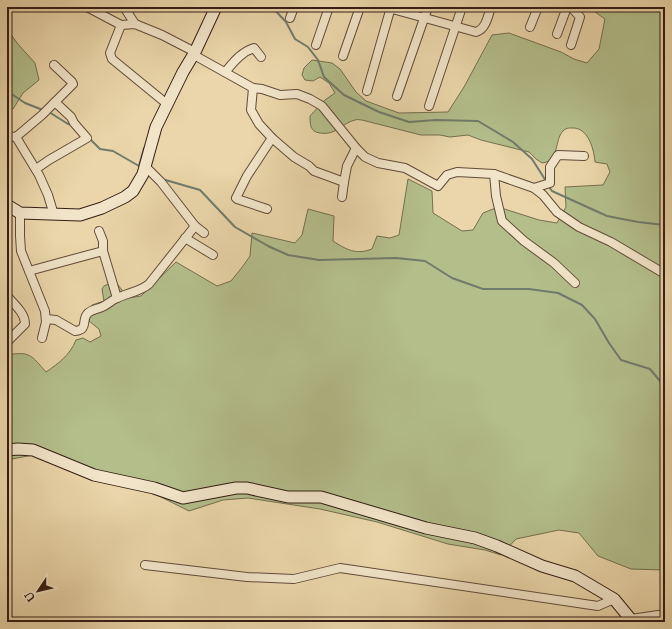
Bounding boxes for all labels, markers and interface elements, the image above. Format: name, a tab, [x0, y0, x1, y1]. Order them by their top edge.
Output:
north arrow	[18, 571, 58, 611]
text: U	[22, 588, 38, 604]

